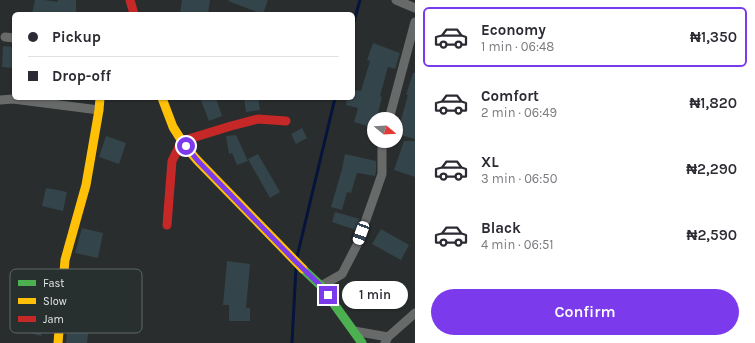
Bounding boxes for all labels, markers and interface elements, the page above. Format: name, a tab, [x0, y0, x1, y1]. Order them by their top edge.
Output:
icon: car	[433, 19, 469, 55]
text: Economy	[481, 21, 546, 39]
text: Pickup	[52, 28, 101, 46]
text: ₦1,350	[690, 28, 737, 46]
text: 1 min · 06:48	[481, 39, 554, 54]
text: Drop-off	[52, 67, 111, 85]
icon: car	[433, 85, 469, 121]
text: Comfort	[481, 87, 539, 105]
text: ₦1,820	[689, 94, 737, 112]
text: 2 min · 06:49	[481, 105, 557, 120]
north arrow	[367, 112, 403, 148]
map controls	[367, 112, 403, 148]
route start	[177, 137, 195, 155]
icon: car	[433, 151, 469, 187]
text: XL	[481, 153, 499, 171]
text: ₦2,290	[686, 160, 737, 178]
text: 3 min · 06:50	[481, 171, 557, 186]
icon: car	[433, 217, 469, 253]
text: Black	[481, 219, 521, 237]
car	[351, 220, 371, 246]
text: ₦2,590	[687, 226, 737, 244]
text: 4 min · 06:51	[481, 237, 554, 252]
legend	[10, 269, 142, 333]
text: Fast	[43, 277, 64, 290]
callout: 1 min	[342, 281, 408, 309]
route end	[319, 286, 337, 304]
text: 1 min	[359, 287, 391, 302]
button: Confirm	[431, 289, 739, 335]
text: Slow	[43, 295, 67, 308]
text: Jam	[43, 313, 64, 326]

